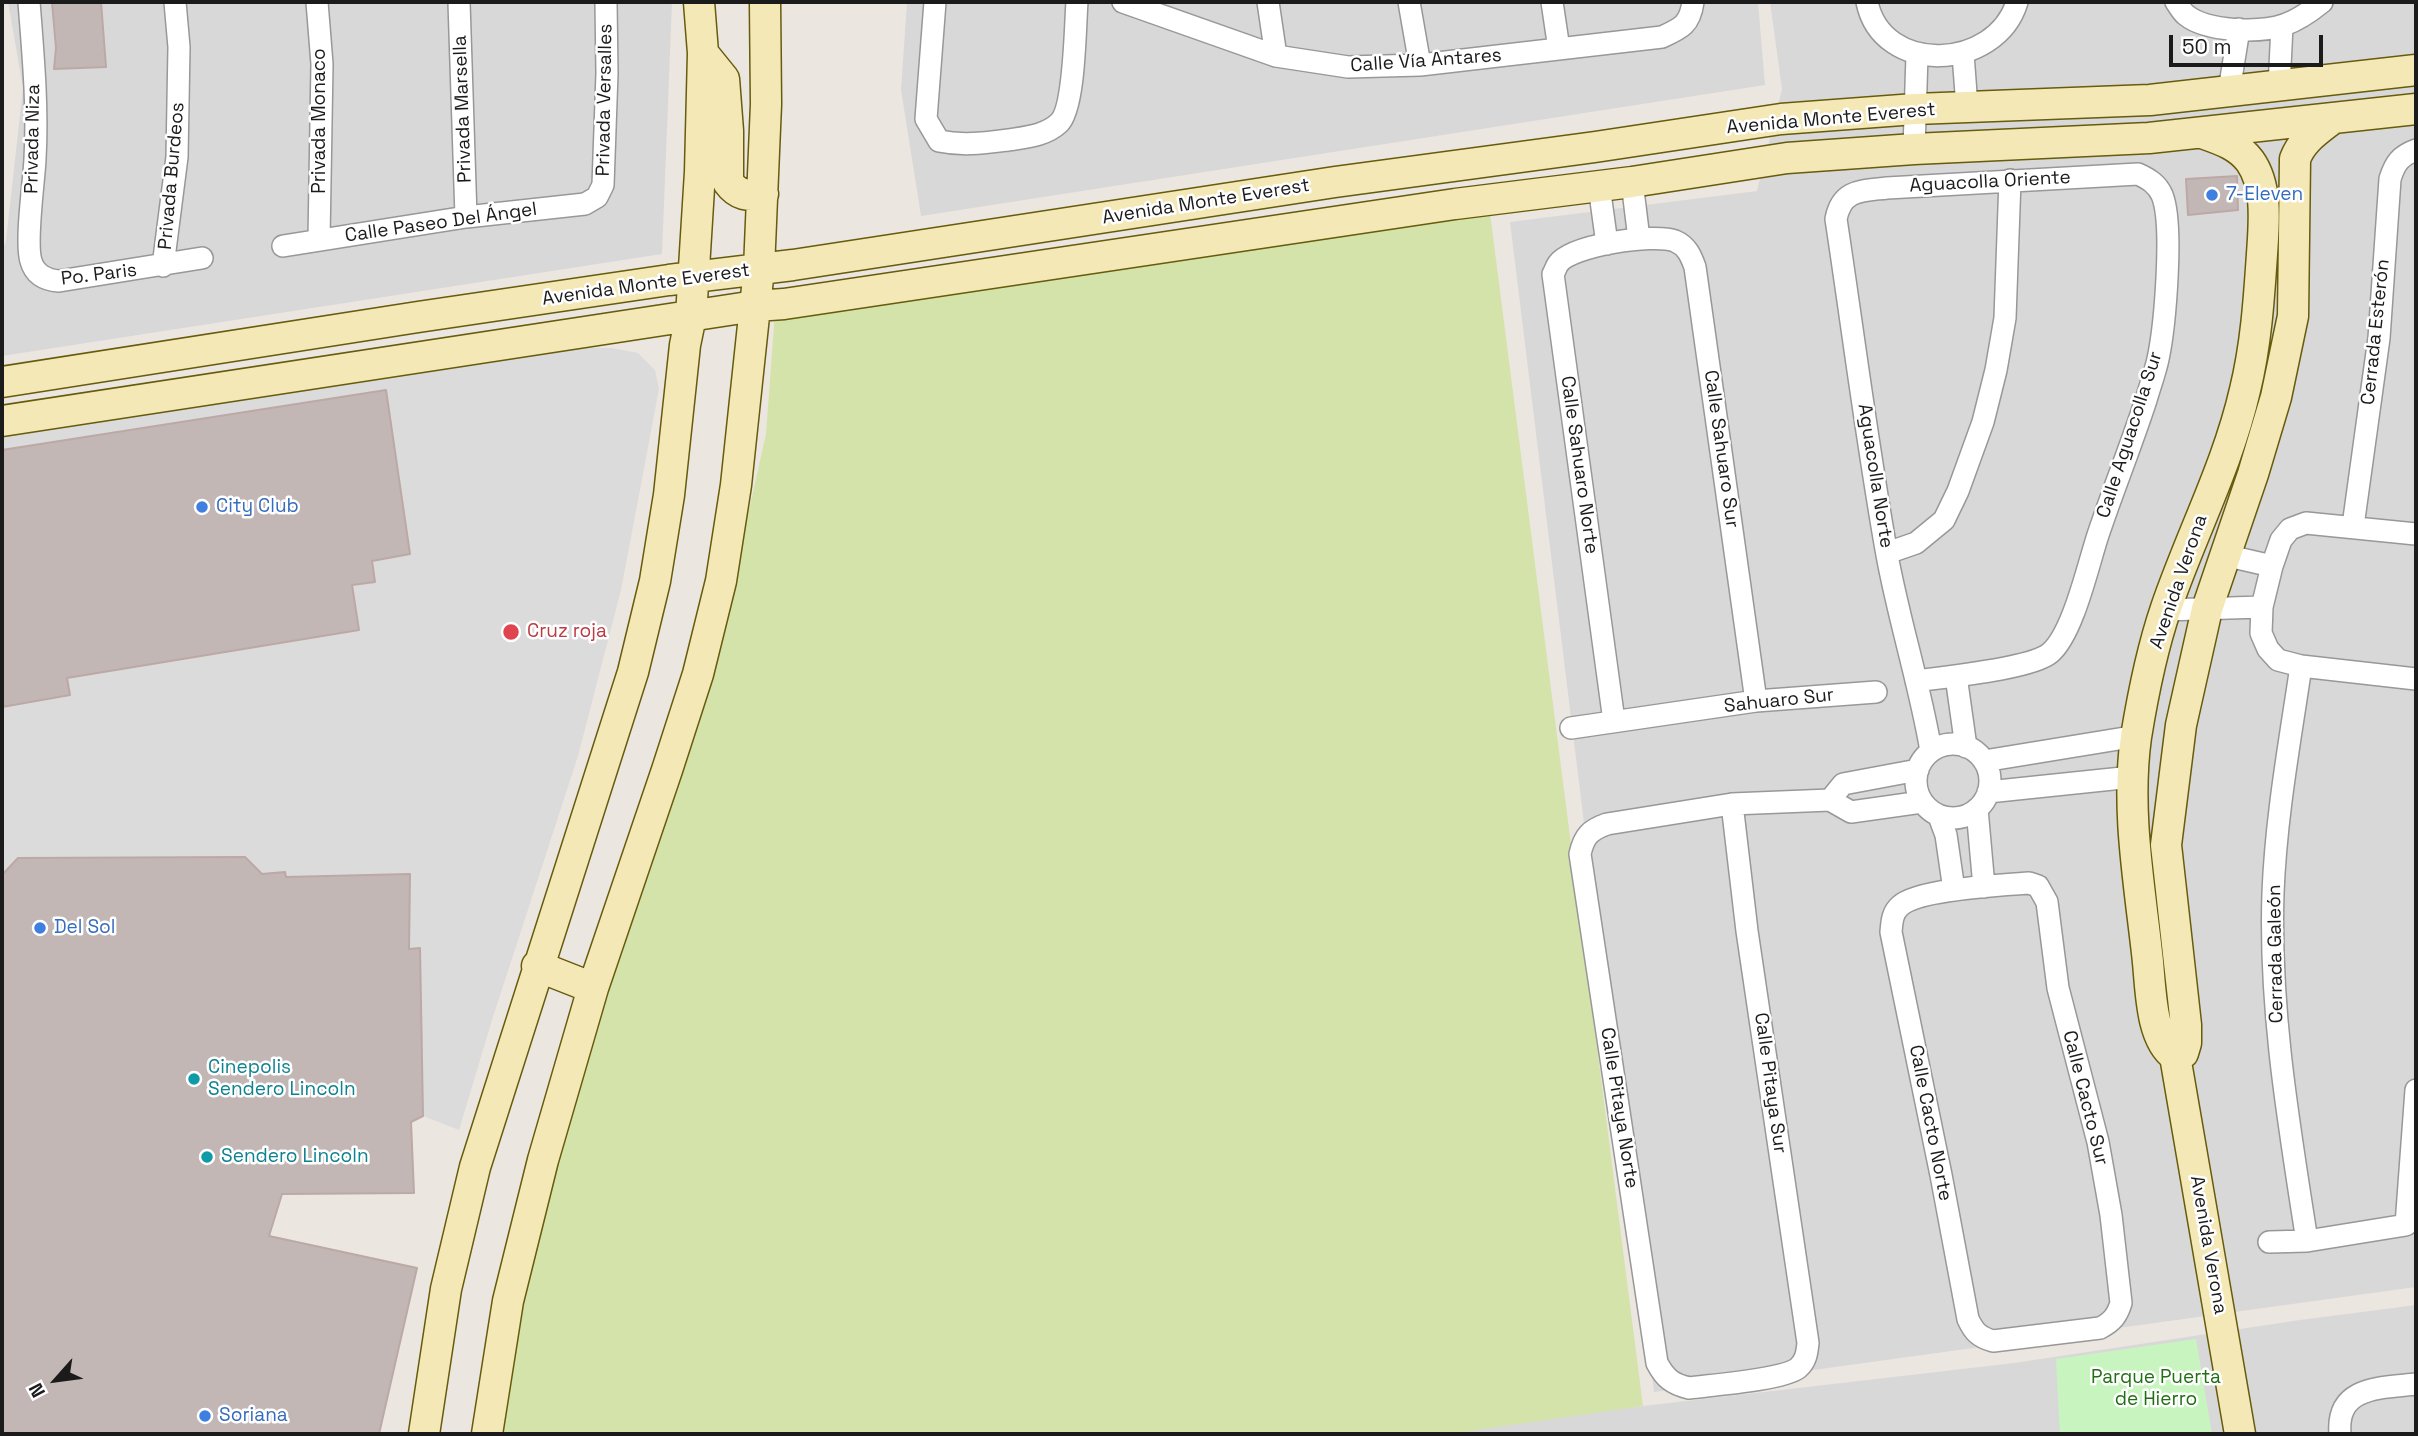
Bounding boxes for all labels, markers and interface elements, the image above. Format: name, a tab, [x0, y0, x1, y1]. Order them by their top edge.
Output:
scale bar	[2173, 21, 2327, 65]
street label: Privada Versalles	[592, 24, 618, 176]
text: 50 m	[2182, 33, 2232, 60]
street label: Privada Marsella	[449, 35, 477, 183]
street label: Calle Vía Antares	[1349, 44, 1503, 78]
street label: Privada Monaco	[309, 48, 331, 194]
street label: Privada Niza	[21, 84, 45, 194]
street label: Avenida Monte Everest	[1726, 99, 1936, 139]
street label: Privada Burdeos	[154, 101, 190, 251]
street label: Aguacolla Oriente	[1909, 166, 2071, 198]
street label: Avenida Monte Everest	[1101, 174, 1311, 230]
place label: 7-Eleven	[2226, 184, 2303, 206]
marker: 7-Eleven	[2204, 187, 2220, 203]
street label: Calle Paseo Del Ángel	[344, 198, 538, 248]
street label: Cerrada Esterón	[2357, 258, 2395, 406]
street label: Po. Paris	[60, 259, 138, 291]
street label: Avenida Monte Everest	[541, 259, 751, 311]
street label: Calle Aguacolla Sur	[2092, 349, 2168, 521]
street label: Calle Sahuaro Sur	[1699, 369, 1743, 529]
street label: Calle Sahuaro Norte	[1555, 374, 1603, 556]
street label: Aguacolla Norte	[1852, 402, 1898, 550]
place label: City Club	[216, 496, 299, 518]
marker: City Club	[194, 499, 210, 515]
street label: Avenida Verona	[2145, 512, 2213, 652]
place label: Cruz roja	[527, 621, 607, 643]
marker: Cruz roja	[501, 622, 521, 642]
street label: Sahuaro Sur	[1723, 684, 1835, 718]
street label: Cerrada Galeón	[2263, 884, 2289, 1024]
place label: Del Sol	[54, 917, 115, 939]
marker: Del Sol	[32, 920, 48, 936]
street label: Calle Pitaya Sur	[1749, 1011, 1791, 1155]
street label: Calle Pitaya Norte	[1595, 1026, 1643, 1190]
street label: Calle Cacto Sur	[2057, 1028, 2113, 1168]
street label: Calle Cacto Norte	[1904, 1043, 1956, 1203]
place label: Cinepolis Sendero Lincoln	[208, 1057, 356, 1101]
marker: Cinepolis Sendero Lincoln	[186, 1071, 202, 1087]
place label: Sendero Lincoln	[221, 1146, 369, 1168]
marker: Sendero Lincoln	[199, 1149, 215, 1165]
street label: Avenida Verona	[2185, 1174, 2231, 1316]
north arrow	[21, 1345, 91, 1415]
park label: Parque Puerta de Hierro	[2091, 1367, 2221, 1411]
text: N	[23, 1379, 51, 1402]
place label: Soriana	[219, 1405, 288, 1427]
marker: Soriana	[197, 1408, 213, 1424]

